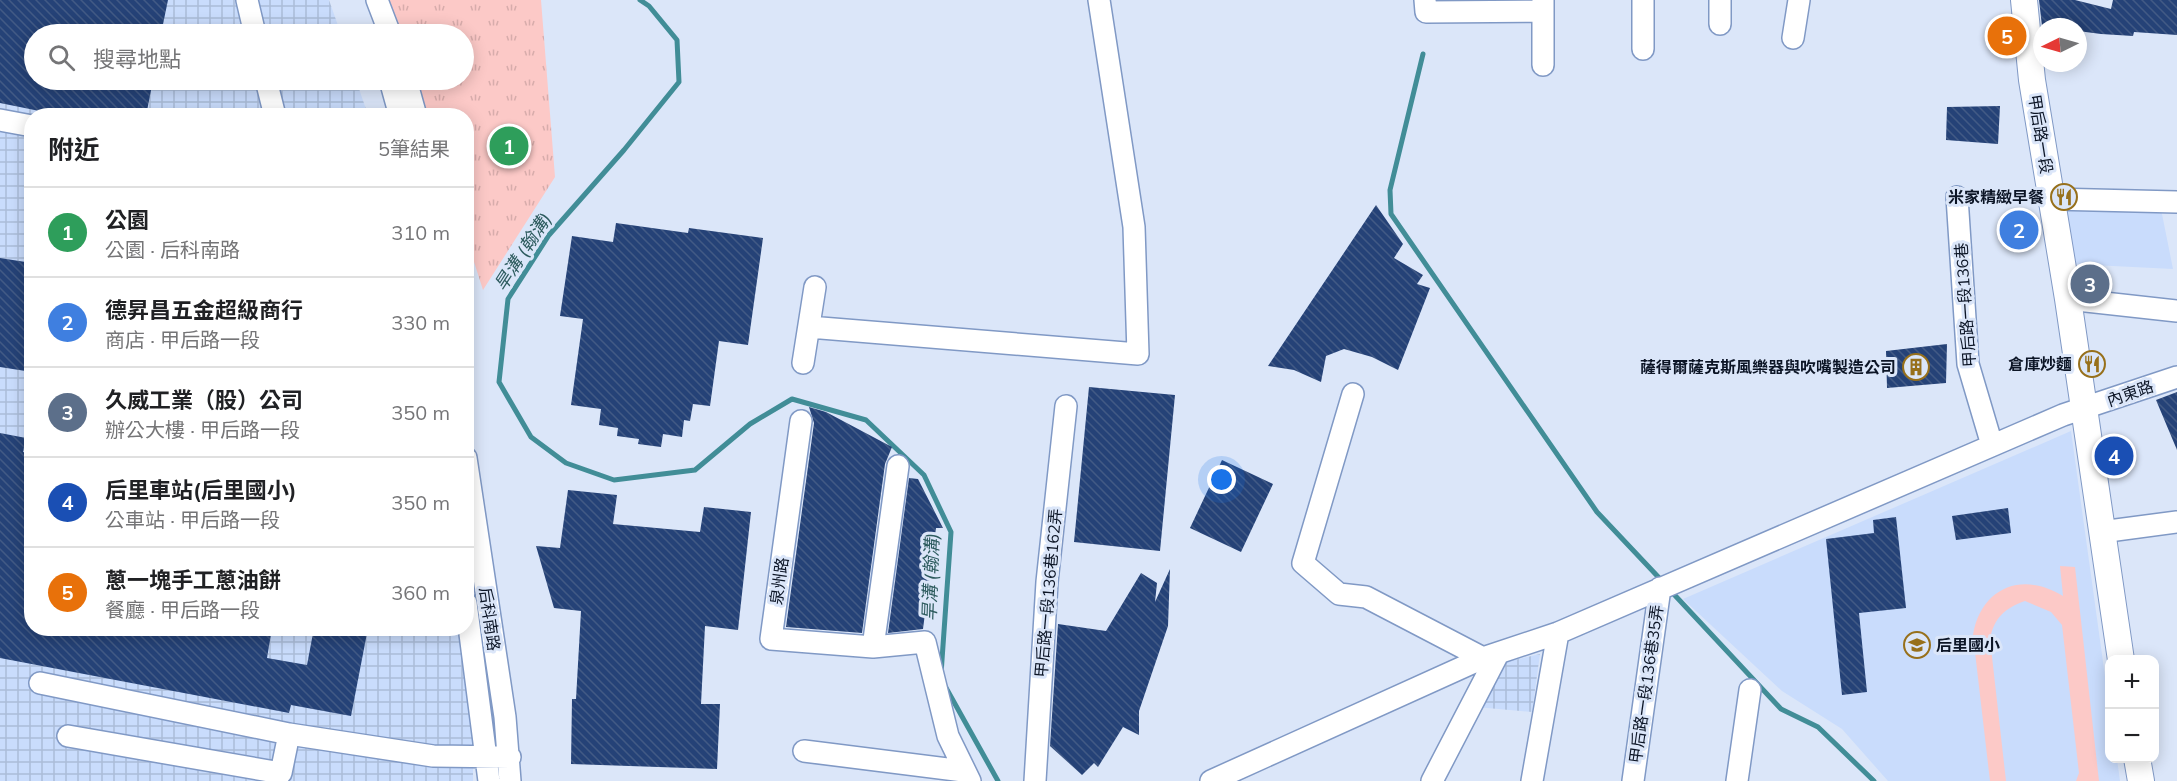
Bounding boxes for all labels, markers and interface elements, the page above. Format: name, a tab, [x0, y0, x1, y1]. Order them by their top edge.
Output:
pin: 5	[1988, 14, 2026, 58]
north arrow	[2033, 18, 2087, 72]
search box	[24, 24, 474, 90]
icon: search	[45, 41, 78, 74]
text: 搜尋地點	[93, 45, 181, 73]
street label: 甲后路一段	[2025, 93, 2057, 175]
pin: 1	[490, 124, 528, 168]
text: 附近	[48, 133, 100, 166]
text: 5筆結果	[378, 136, 450, 161]
restaurant icon: 米家精緻早餐	[2049, 182, 2079, 212]
place label: 米家精緻早餐	[1948, 187, 2044, 207]
text: 公園	[105, 206, 149, 234]
water label: 旱溝 (翰溝)	[489, 208, 556, 295]
pin: 2	[2000, 208, 2038, 252]
text: 1	[62, 220, 74, 245]
text: 310 m	[391, 220, 450, 245]
text: 公園 · 后科南路	[105, 237, 240, 262]
street label: 甲后路一段136巷	[1951, 242, 1979, 368]
pin: 3	[2070, 262, 2110, 306]
text: 德昇昌五金超級商行	[105, 296, 303, 324]
text: 2	[62, 310, 74, 335]
text: 330 m	[391, 310, 450, 335]
text: 商店 · 甲后路一段	[105, 327, 260, 352]
restaurant icon: 倉庫炒麵	[2077, 349, 2107, 379]
building icon: 薩得爾薩克斯風樂器與吹嘴製造公司	[1901, 352, 1931, 382]
place label: 倉庫炒麵	[2008, 354, 2072, 374]
place label: 薩得爾薩克斯風樂器與吹嘴製造公司	[1640, 357, 1896, 377]
street label: 內東路	[2104, 376, 2156, 410]
text: 久威工業（股）公司	[105, 386, 303, 414]
text: 3	[62, 400, 74, 425]
text: 350 m	[391, 400, 450, 425]
text: 辦公大樓 · 甲后路一段	[105, 417, 300, 442]
pin: 4	[2094, 434, 2134, 478]
your location	[1207, 465, 1236, 494]
text: 后里車站(后里國小)	[105, 476, 297, 504]
text: 4	[62, 490, 74, 515]
text: 350 m	[391, 490, 450, 515]
text: 公車站 · 甲后路一段	[105, 507, 280, 532]
street label: 甲后路一段136巷162弄	[1031, 508, 1065, 678]
water label: 旱溝 (翰溝)	[917, 533, 944, 621]
street label: 泉州路	[766, 556, 792, 606]
text: 蔥一塊手工蔥油餅	[105, 566, 281, 594]
text: 5	[62, 580, 74, 605]
text: 360 m	[391, 580, 450, 605]
street label: 后科南路	[476, 586, 504, 652]
text: 餐廳 · 甲后路一段	[105, 597, 260, 622]
street label: 甲后路一段136巷35弄	[1625, 603, 1667, 765]
school or university icon: 后里國小	[1902, 630, 1932, 660]
place label: 后里國小	[1936, 635, 2000, 655]
map controls	[2105, 655, 2159, 763]
button: +	[2105, 655, 2159, 709]
button: −	[2105, 709, 2159, 763]

